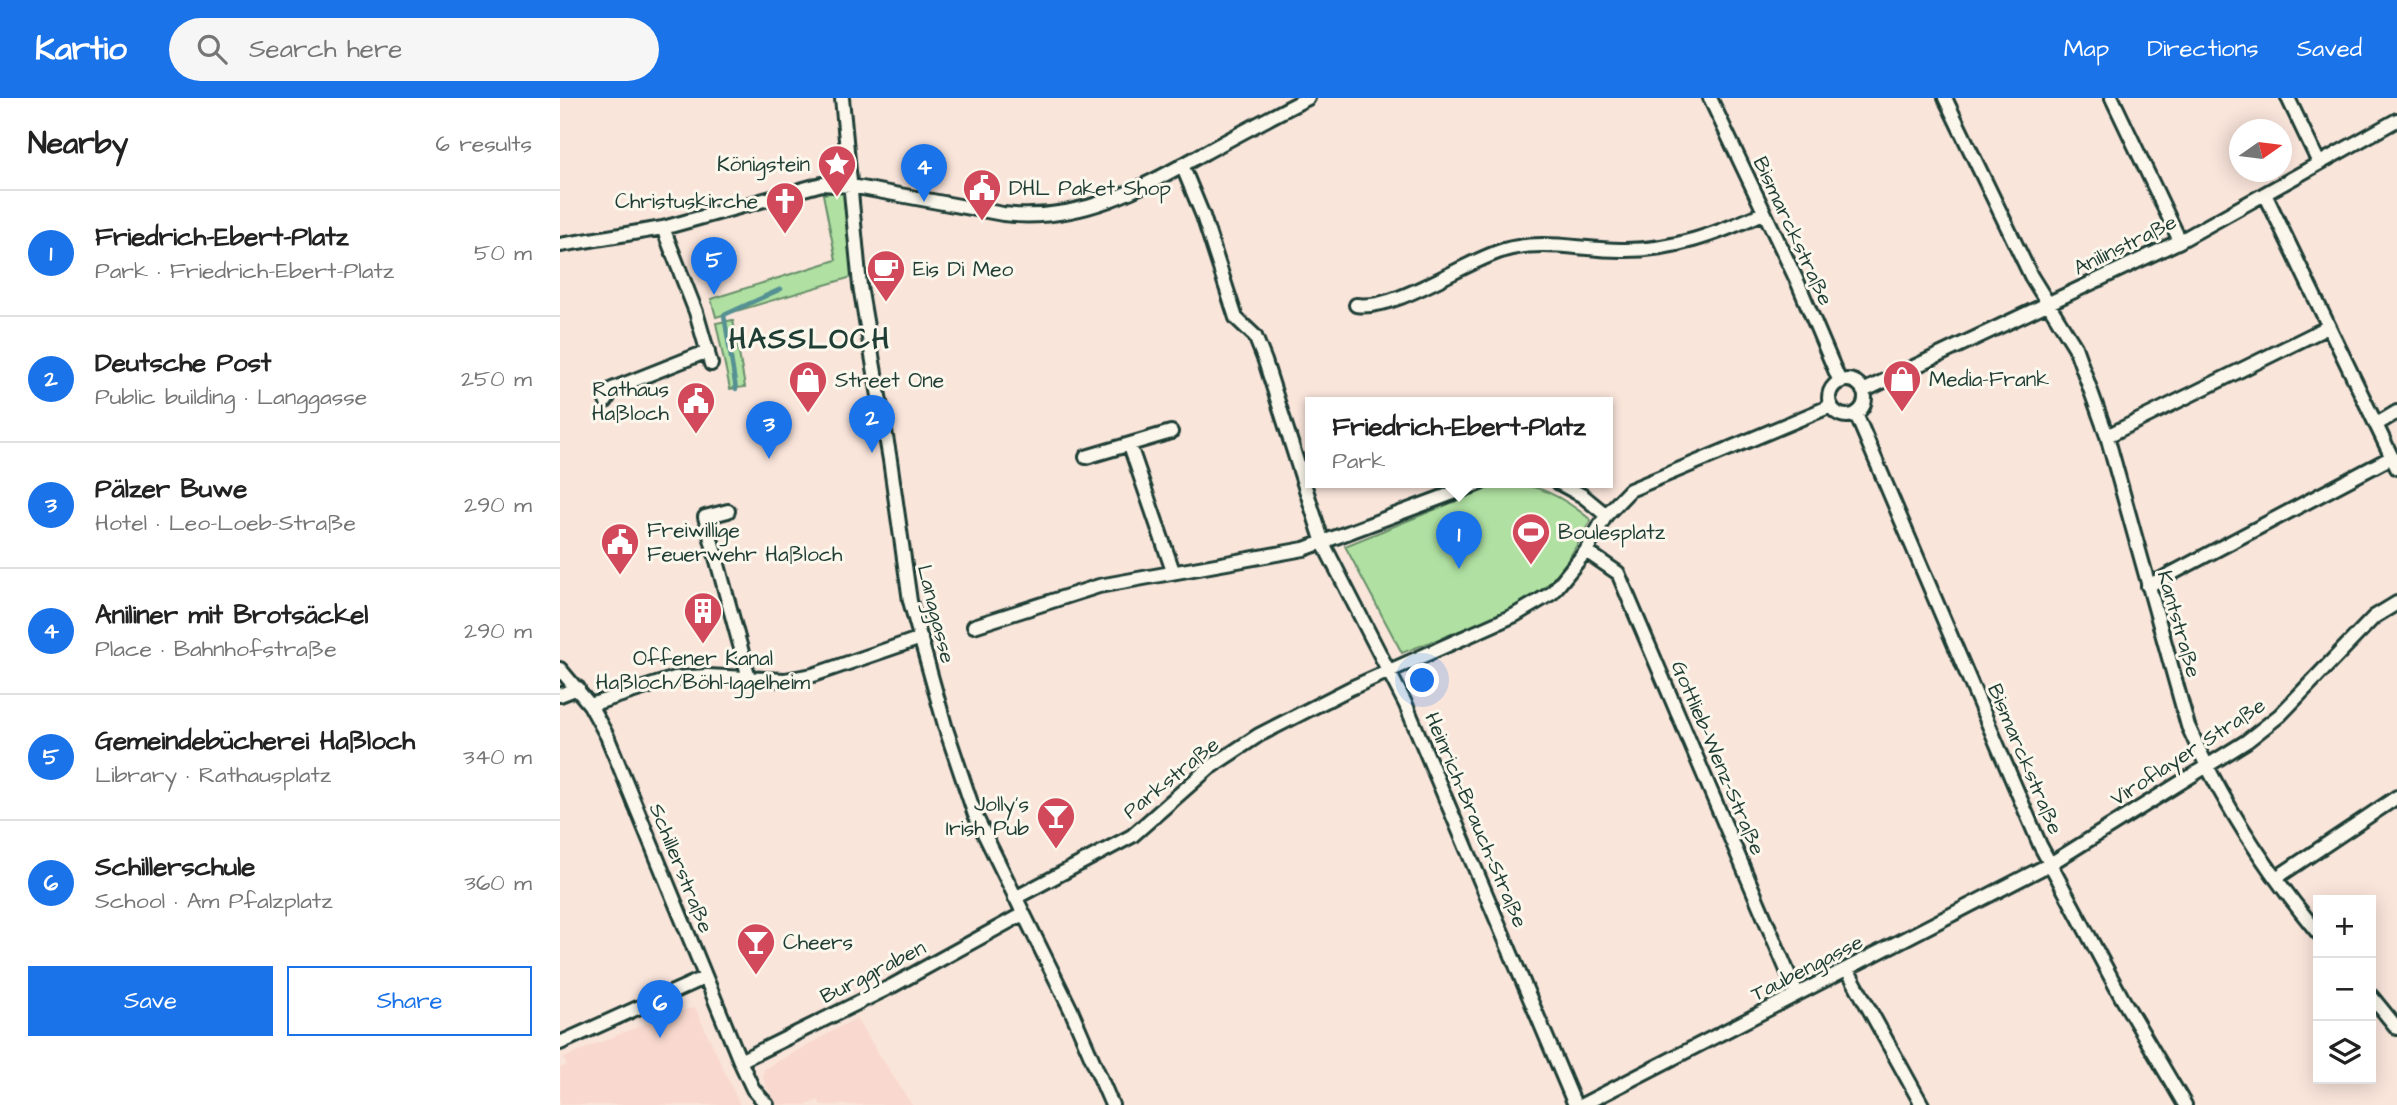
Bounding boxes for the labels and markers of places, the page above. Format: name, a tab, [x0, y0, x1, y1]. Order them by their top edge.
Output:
place icon: Königstein	[816, 143, 858, 198]
pin: 4	[901, 144, 947, 202]
place label: Königstein	[717, 150, 810, 181]
public building icon: DHL Paket Shop	[961, 167, 1003, 222]
place label: DHL Paket Shop	[1009, 174, 1171, 204]
church icon: Christuskirche	[764, 180, 806, 235]
place label: Christuskirche	[615, 187, 758, 216]
pin: 5	[691, 237, 737, 295]
cafe icon: Eis Di Meo	[865, 248, 907, 303]
place label: Eis Di Meo	[913, 255, 1013, 284]
shop icon: Media-Frank	[1881, 358, 1923, 413]
shop icon: Street One	[787, 359, 829, 414]
place label: Media-Frank	[1929, 365, 2049, 394]
place label: Street One	[835, 366, 944, 395]
place label: Rathaus Haßloch	[592, 375, 670, 428]
public building icon: Rathaus Haßloch	[675, 380, 717, 435]
pin: 2	[849, 395, 895, 453]
pin: 3	[746, 401, 792, 459]
pin: 1	[1436, 511, 1482, 569]
sports icon: Boulesplatz	[1510, 511, 1552, 566]
place label: Freiwillige Feuerwehr Haßloch	[647, 516, 843, 569]
place label: Boulesplatz	[1558, 518, 1666, 548]
public building icon: Freiwillige Feuerwehr Haßloch	[599, 521, 641, 576]
building icon: Offener Kanal Haßloch/Böhl-Iggelheim	[682, 590, 724, 645]
place label: Offener Kanal Haßloch/Böhl-Iggelheim	[596, 644, 811, 699]
place label: Jolly's Irish Pub	[946, 790, 1029, 843]
bar icon: Jolly's Irish Pub	[1035, 795, 1077, 850]
bar icon: Cheers	[735, 921, 777, 976]
place label: Cheers	[783, 928, 853, 957]
pin: 6	[637, 980, 683, 1038]

